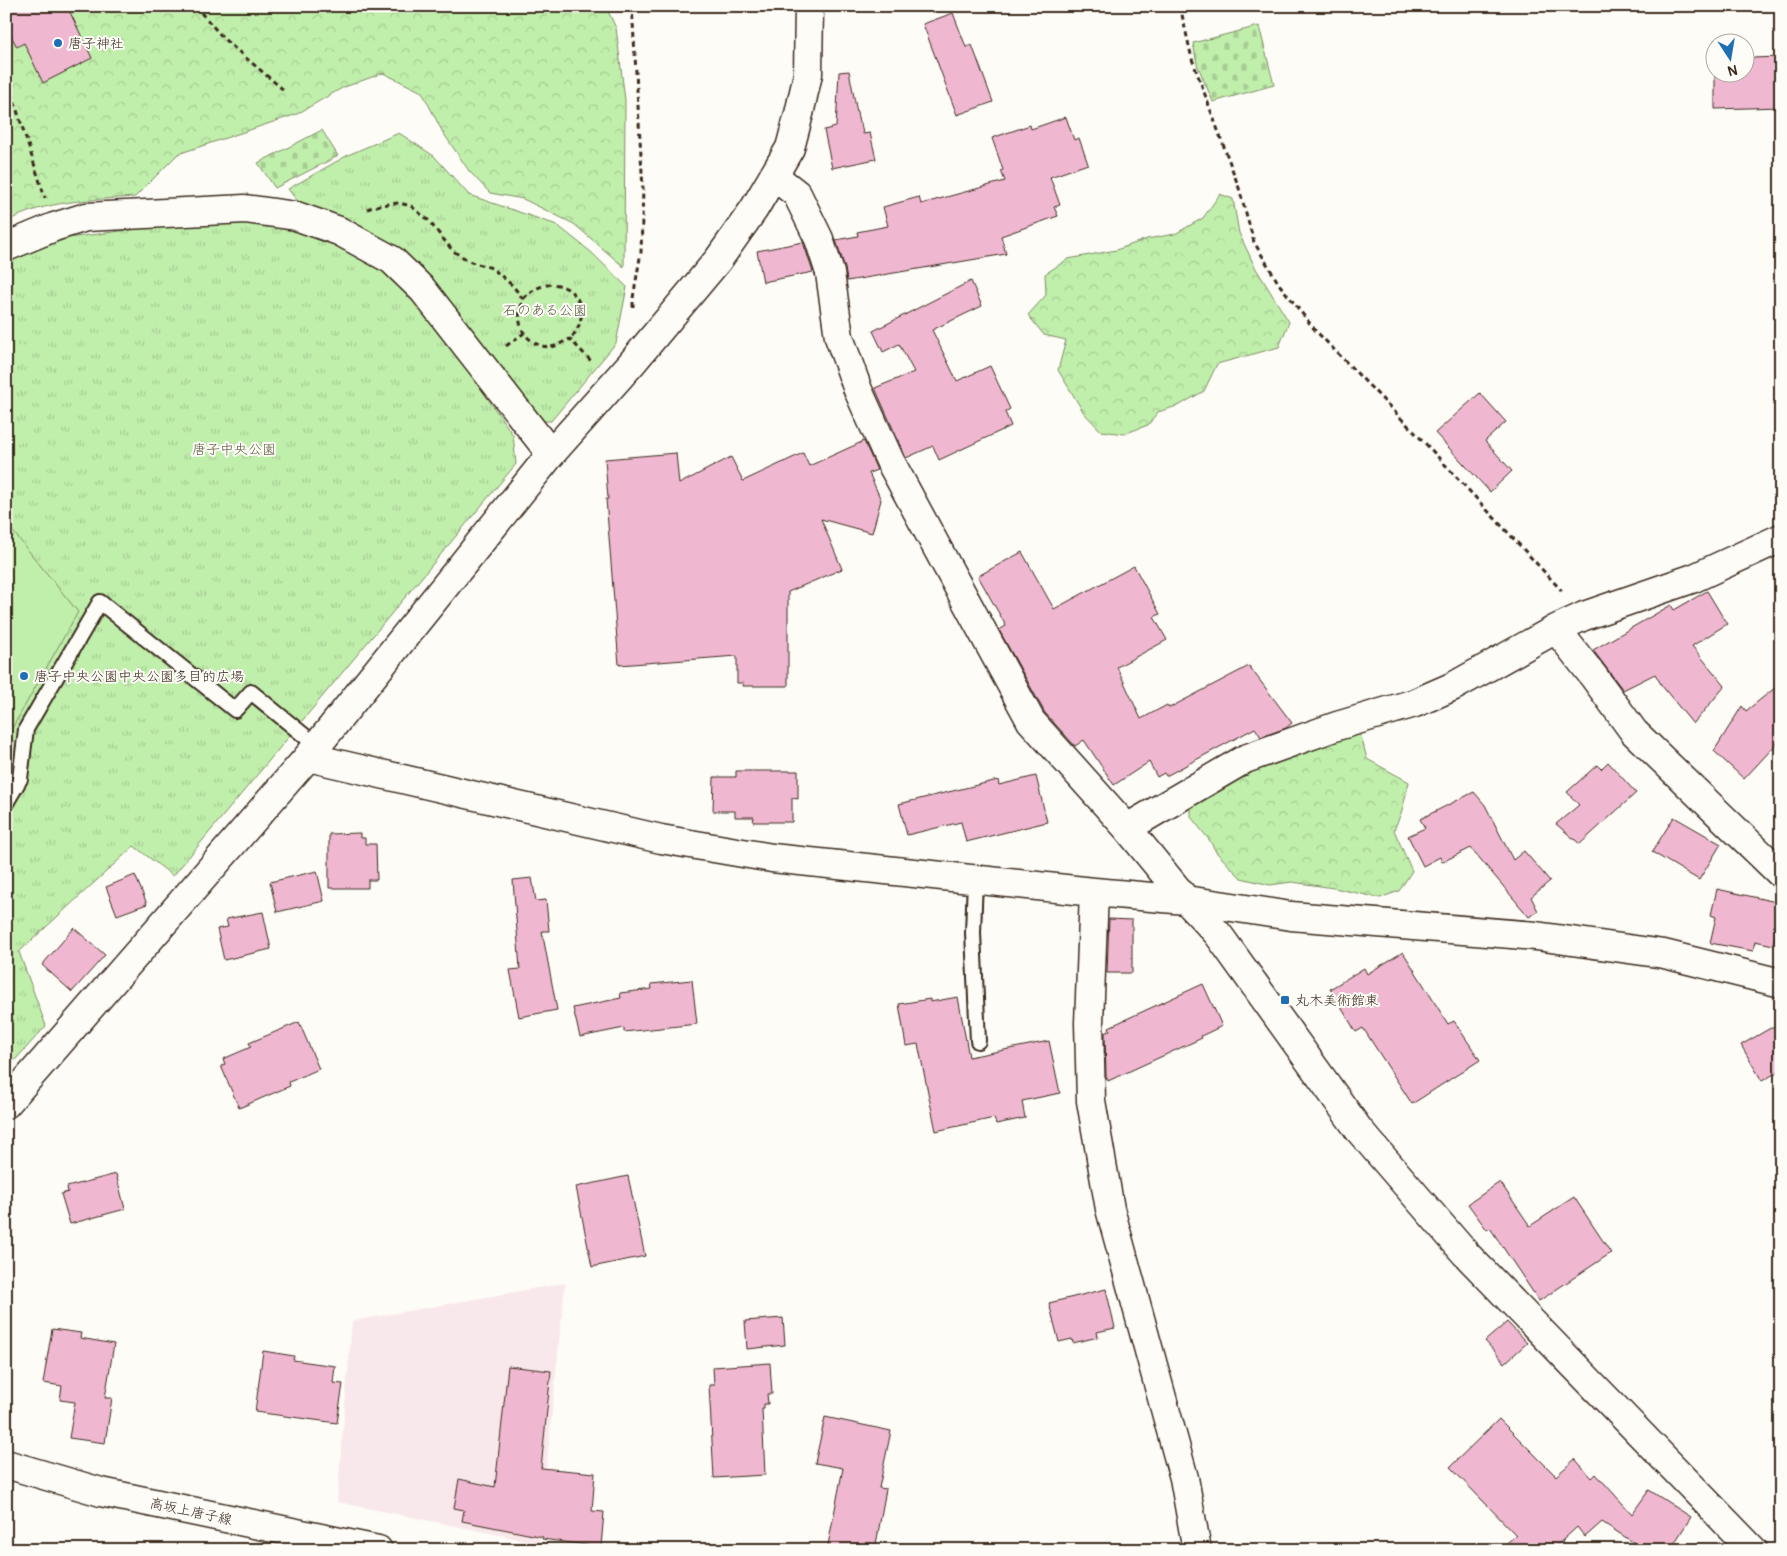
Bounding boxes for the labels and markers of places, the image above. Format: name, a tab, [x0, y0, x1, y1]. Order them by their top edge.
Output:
place label: 唐子神社	[68, 35, 124, 52]
marker: 唐子神社	[52, 37, 64, 49]
place label: 唐子中央公園中央公園多目的広場	[34, 668, 244, 685]
marker: 唐子中央公園中央公園多目的広場	[18, 670, 30, 682]
place label: 丸木美術館東	[1295, 992, 1379, 1009]
marker: 丸木美術館東	[1279, 994, 1291, 1006]

